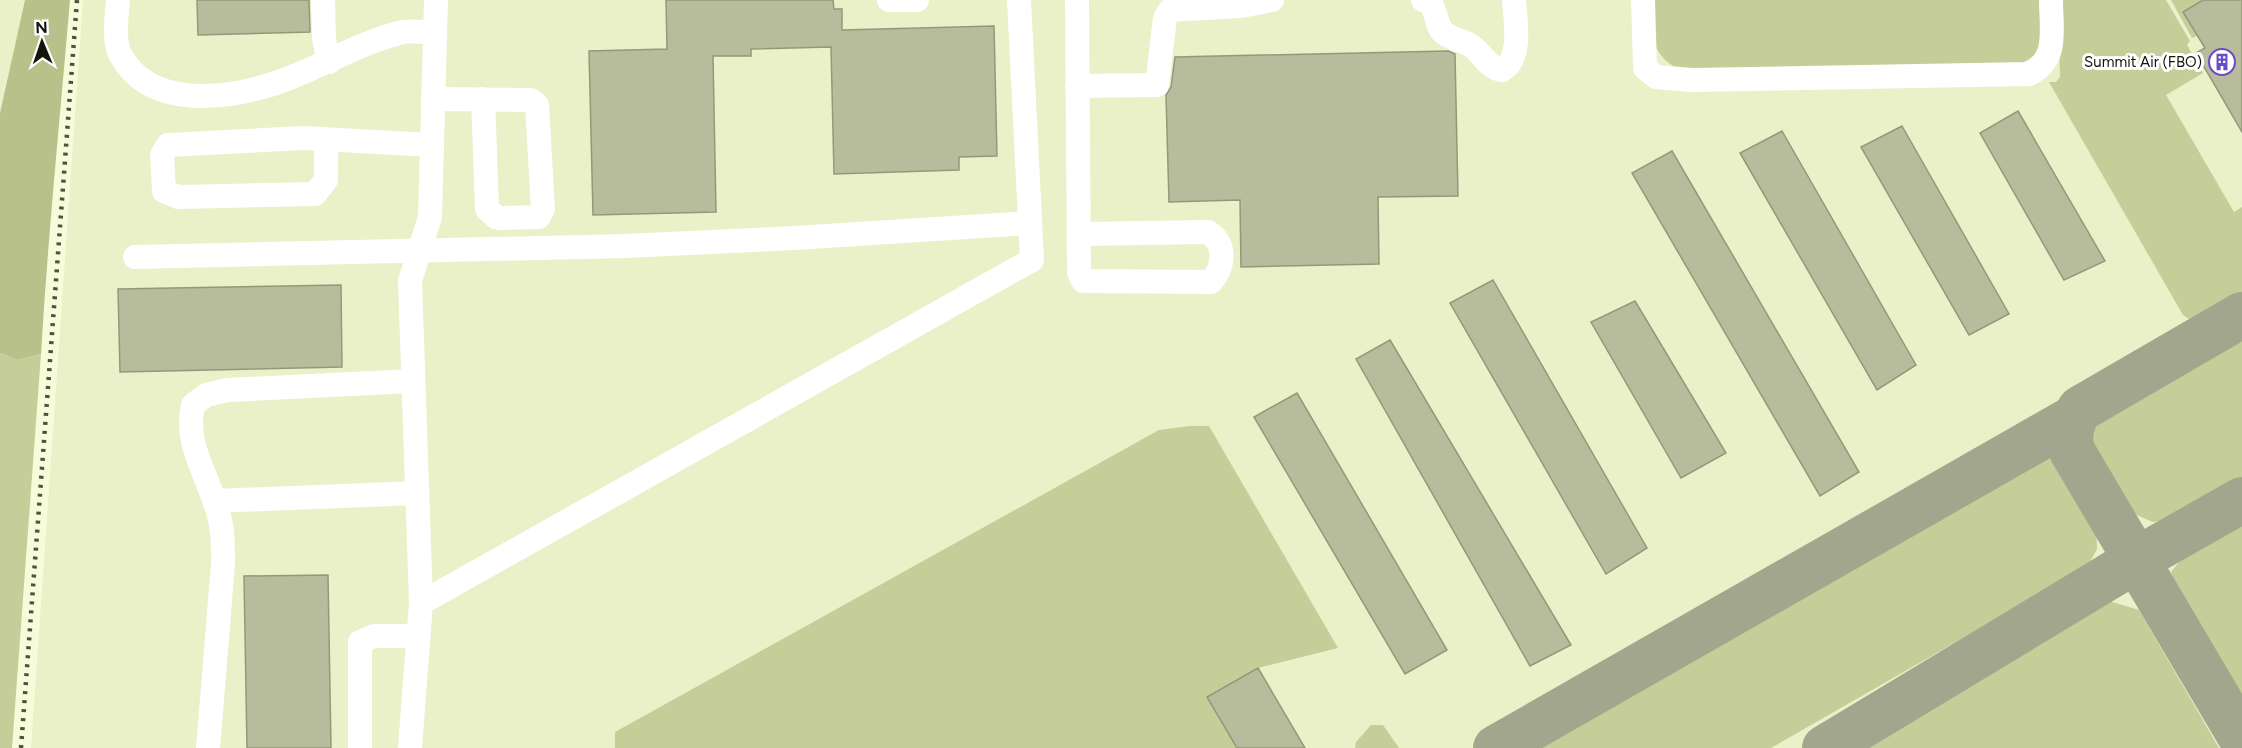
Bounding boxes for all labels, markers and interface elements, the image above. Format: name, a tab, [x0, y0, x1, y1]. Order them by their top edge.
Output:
north arrow	[12, 12, 72, 72]
text: N	[35, 18, 48, 37]
building icon: Summit Air (FBO)	[2207, 47, 2237, 77]
place label: Summit Air (FBO)	[2084, 53, 2202, 71]

